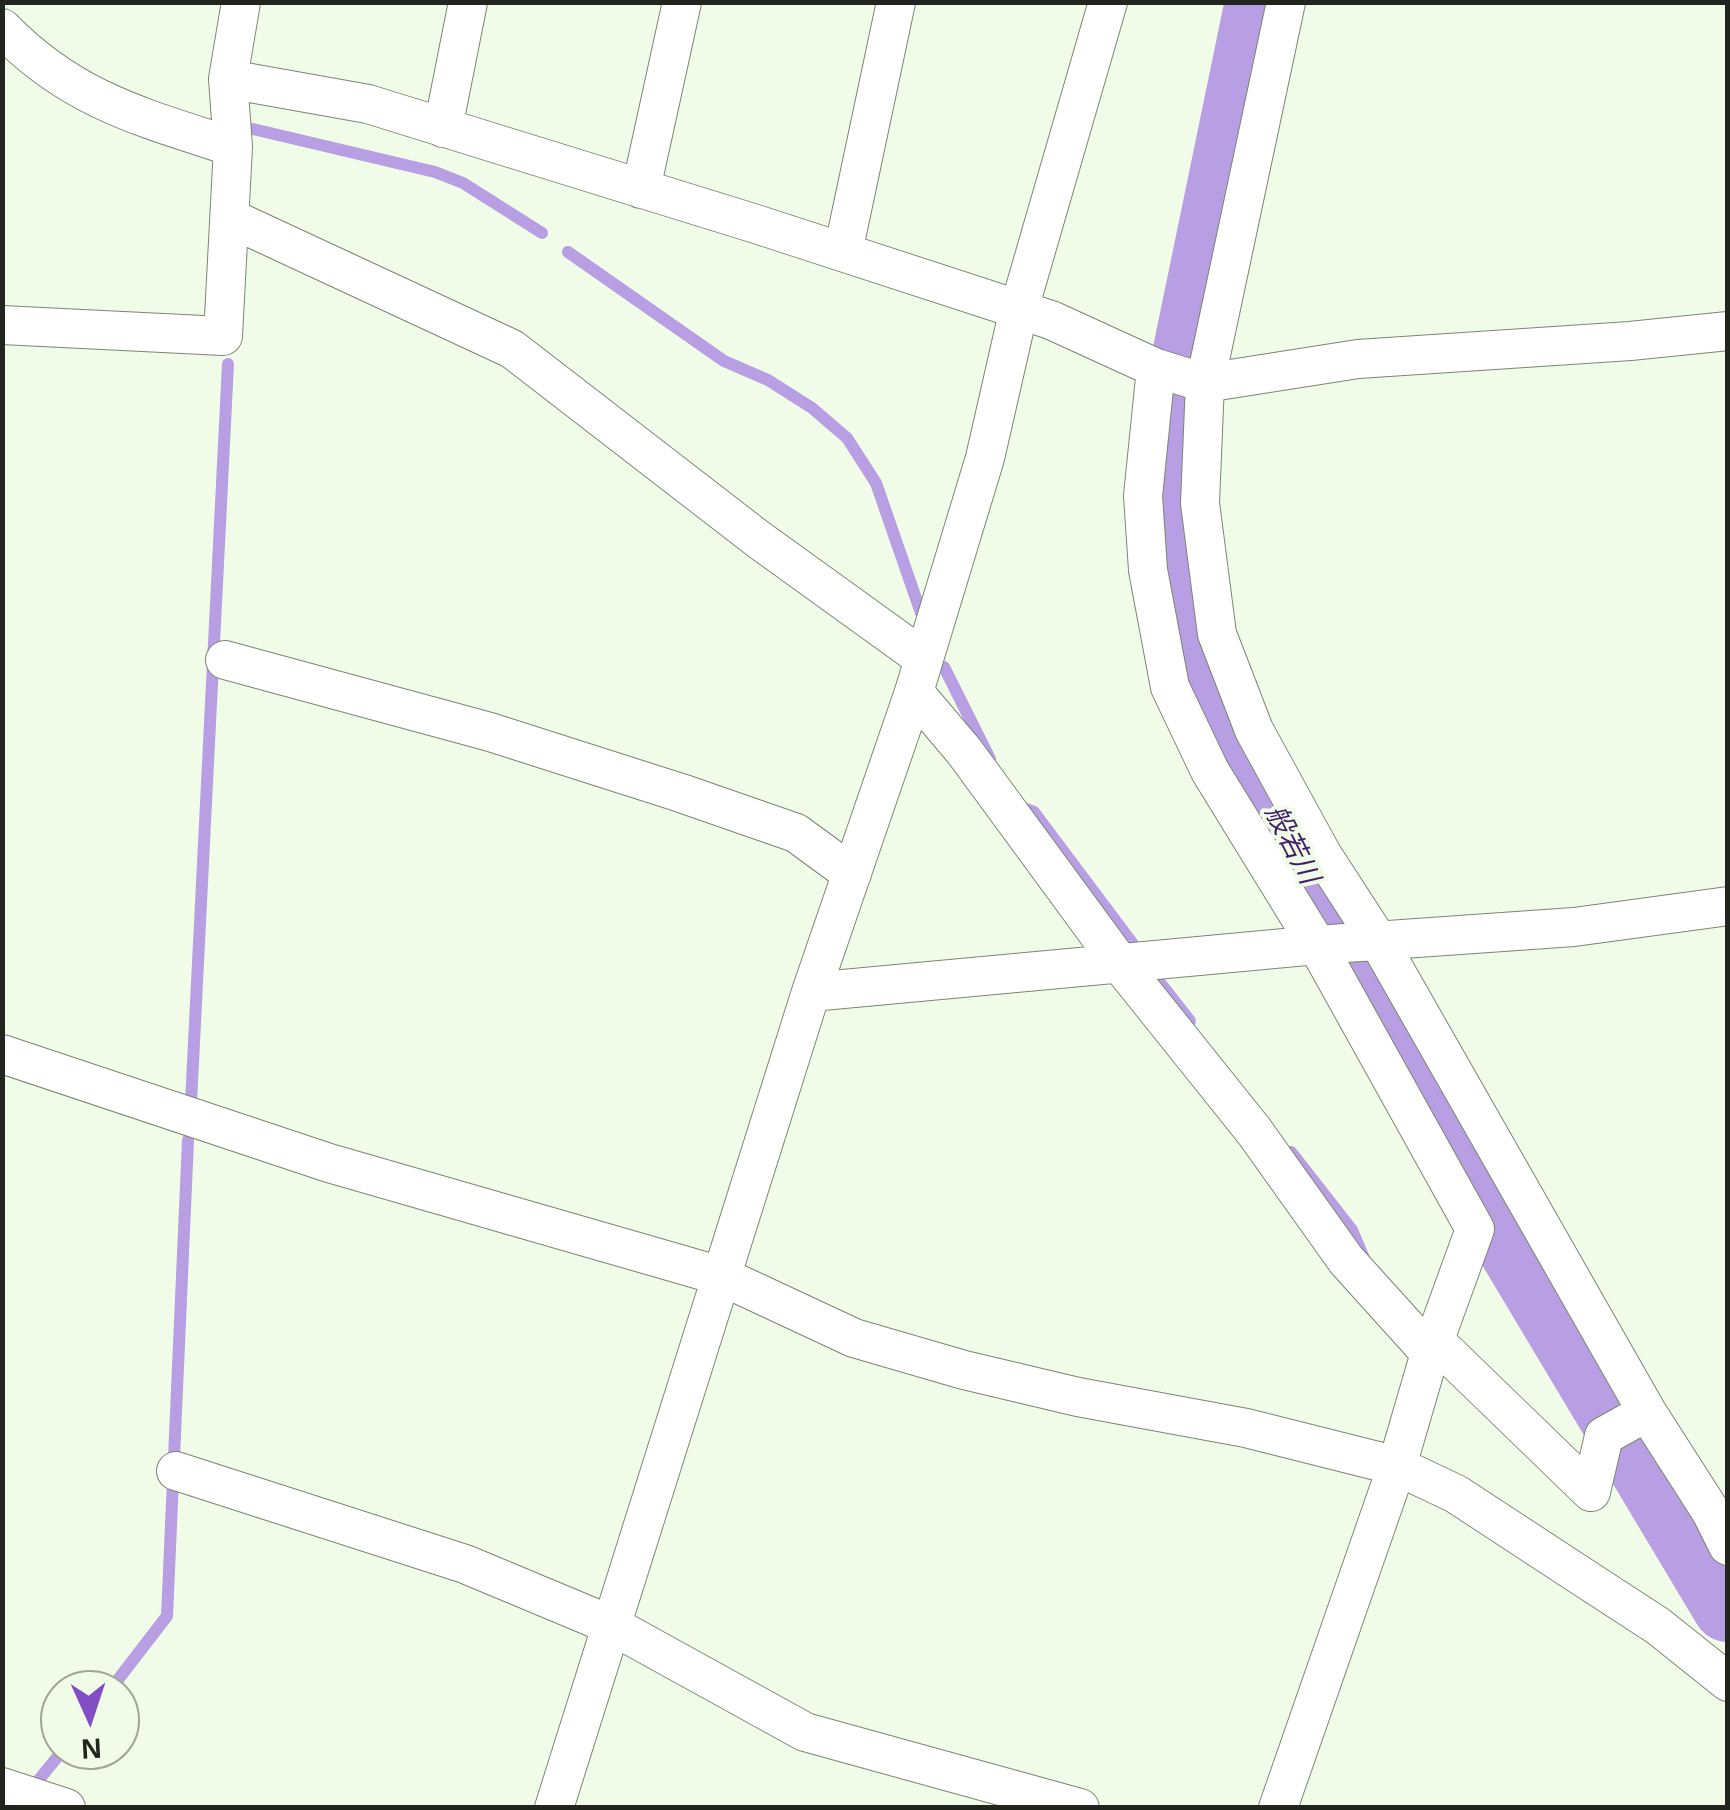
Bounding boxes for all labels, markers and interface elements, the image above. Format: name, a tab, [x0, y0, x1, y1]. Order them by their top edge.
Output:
water label: 般若川	[1257, 800, 1325, 890]
north arrow	[40, 1670, 140, 1770]
text: N	[81, 1732, 102, 1764]

